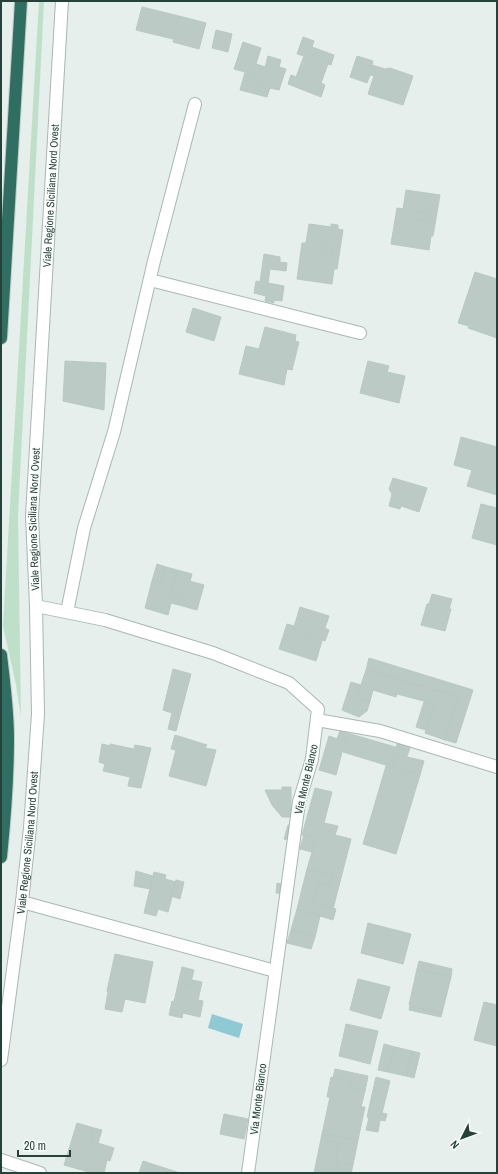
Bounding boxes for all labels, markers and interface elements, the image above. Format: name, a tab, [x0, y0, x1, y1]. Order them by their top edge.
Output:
street label: Viale Regione Siciliana Nord Ovest	[40, 123, 62, 268]
street label: Viale Regione Siciliana Nord Ovest	[25, 447, 43, 591]
street label: Via Monte Bianco	[291, 743, 321, 815]
street label: Viale Regione Siciliana Nord Ovest	[13, 770, 41, 915]
street label: Via Monte Bianco	[247, 1063, 269, 1135]
north arrow	[442, 1118, 482, 1158]
scale bar	[18, 1132, 70, 1158]
text: 20 m	[24, 1138, 46, 1154]
text: N	[447, 1138, 462, 1152]

